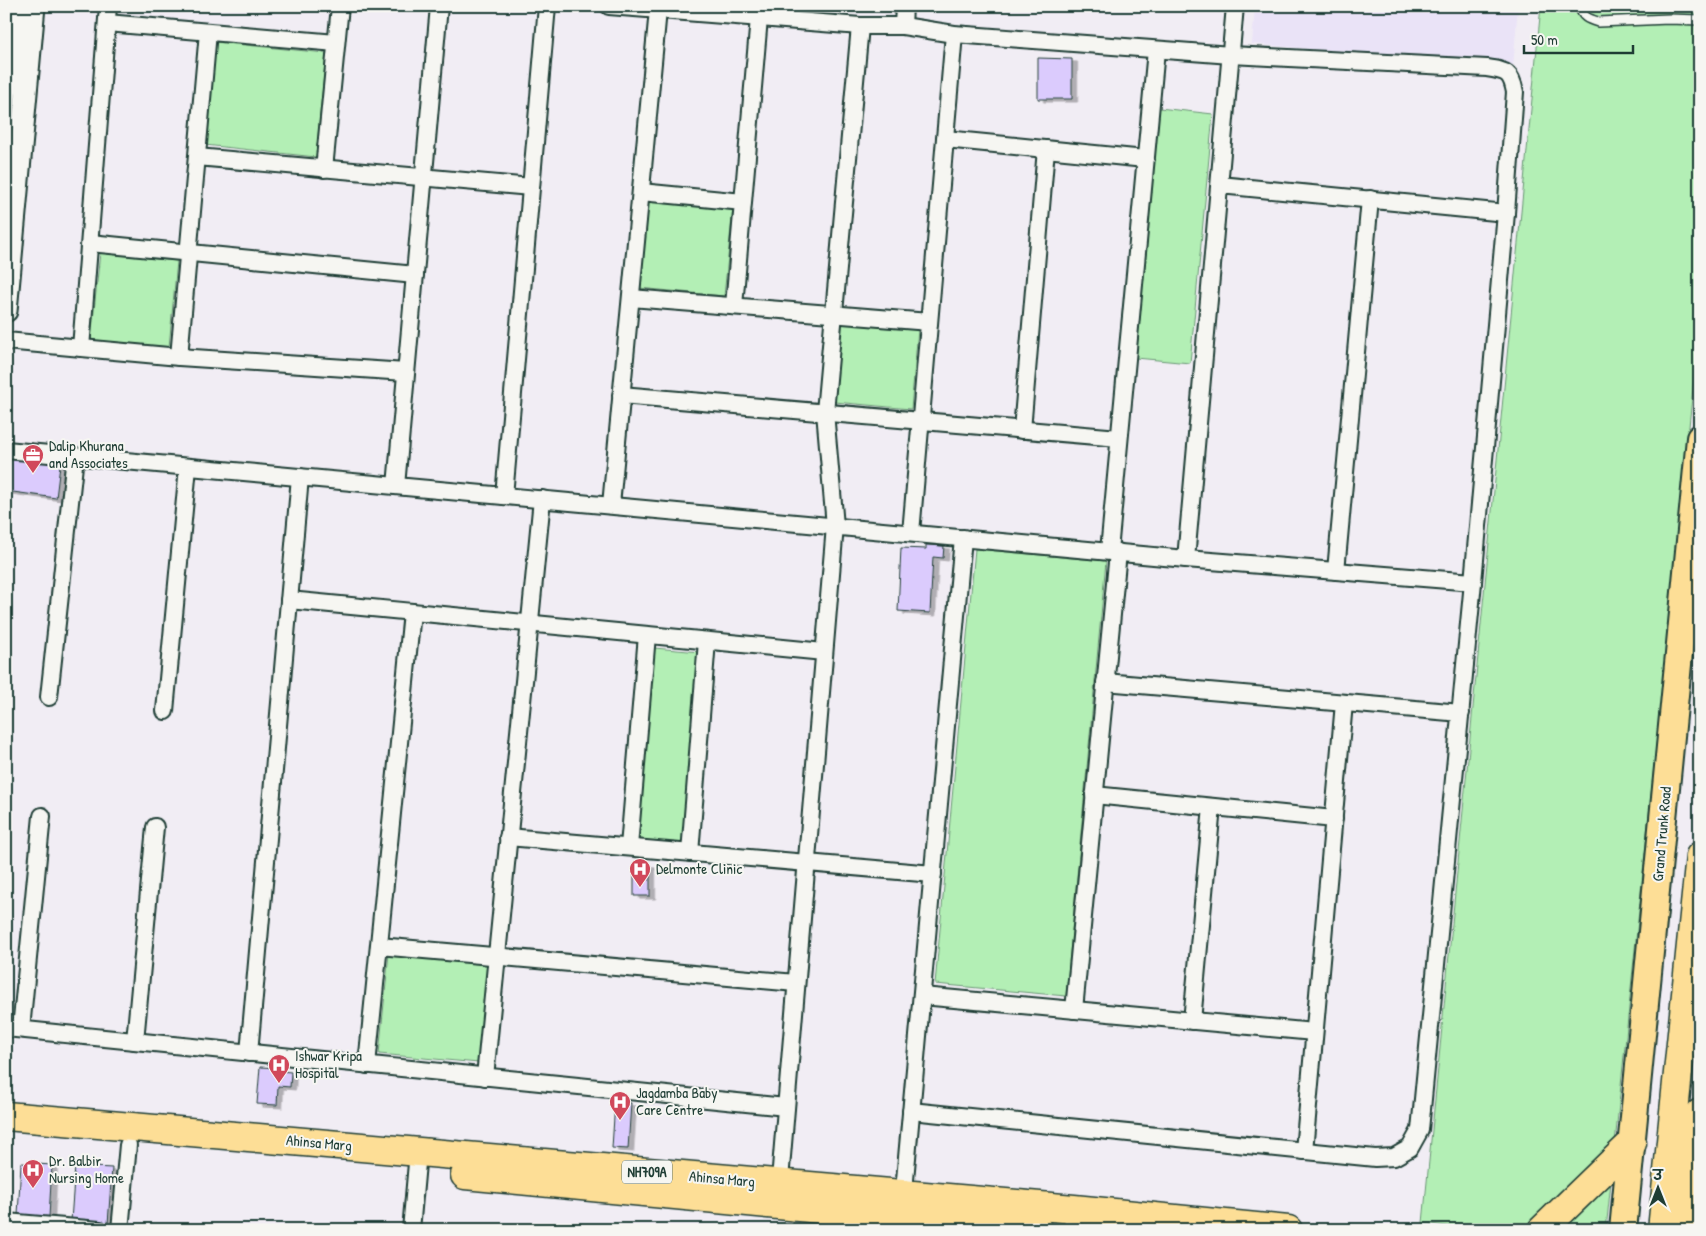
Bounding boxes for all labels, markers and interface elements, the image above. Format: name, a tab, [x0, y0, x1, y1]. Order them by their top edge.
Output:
scale bar	[1524, 22, 1632, 54]
text: 50 m	[1531, 29, 1558, 50]
place label: Dalip Khurana and Associates	[49, 435, 128, 473]
office icon: Dalip Khurana and Associates	[21, 443, 45, 474]
street label: Grand Trunk Road	[1647, 786, 1676, 882]
hospital icon: Delmonte Clinic	[628, 857, 652, 888]
place label: Delmonte Clinic	[656, 858, 742, 879]
place label: Ishwar Kripa Hospital	[295, 1045, 362, 1083]
hospital icon: Ishwar Kripa Hospital	[267, 1053, 291, 1084]
place label: Jagdamba Baby Care Centre	[636, 1082, 718, 1120]
hospital icon: Jagdamba Baby Care Centre	[608, 1090, 632, 1121]
street label: Ahinsa Marg	[285, 1129, 353, 1156]
place label: Dr. Balbir Nursing Home	[49, 1150, 124, 1188]
hospital icon: Dr. Balbir Nursing Home	[21, 1158, 45, 1189]
road number: NH709A	[622, 1160, 672, 1184]
north arrow	[1634, 1164, 1684, 1214]
street label: Ahinsa Marg	[688, 1165, 756, 1192]
text: उ	[1651, 1165, 1664, 1184]

